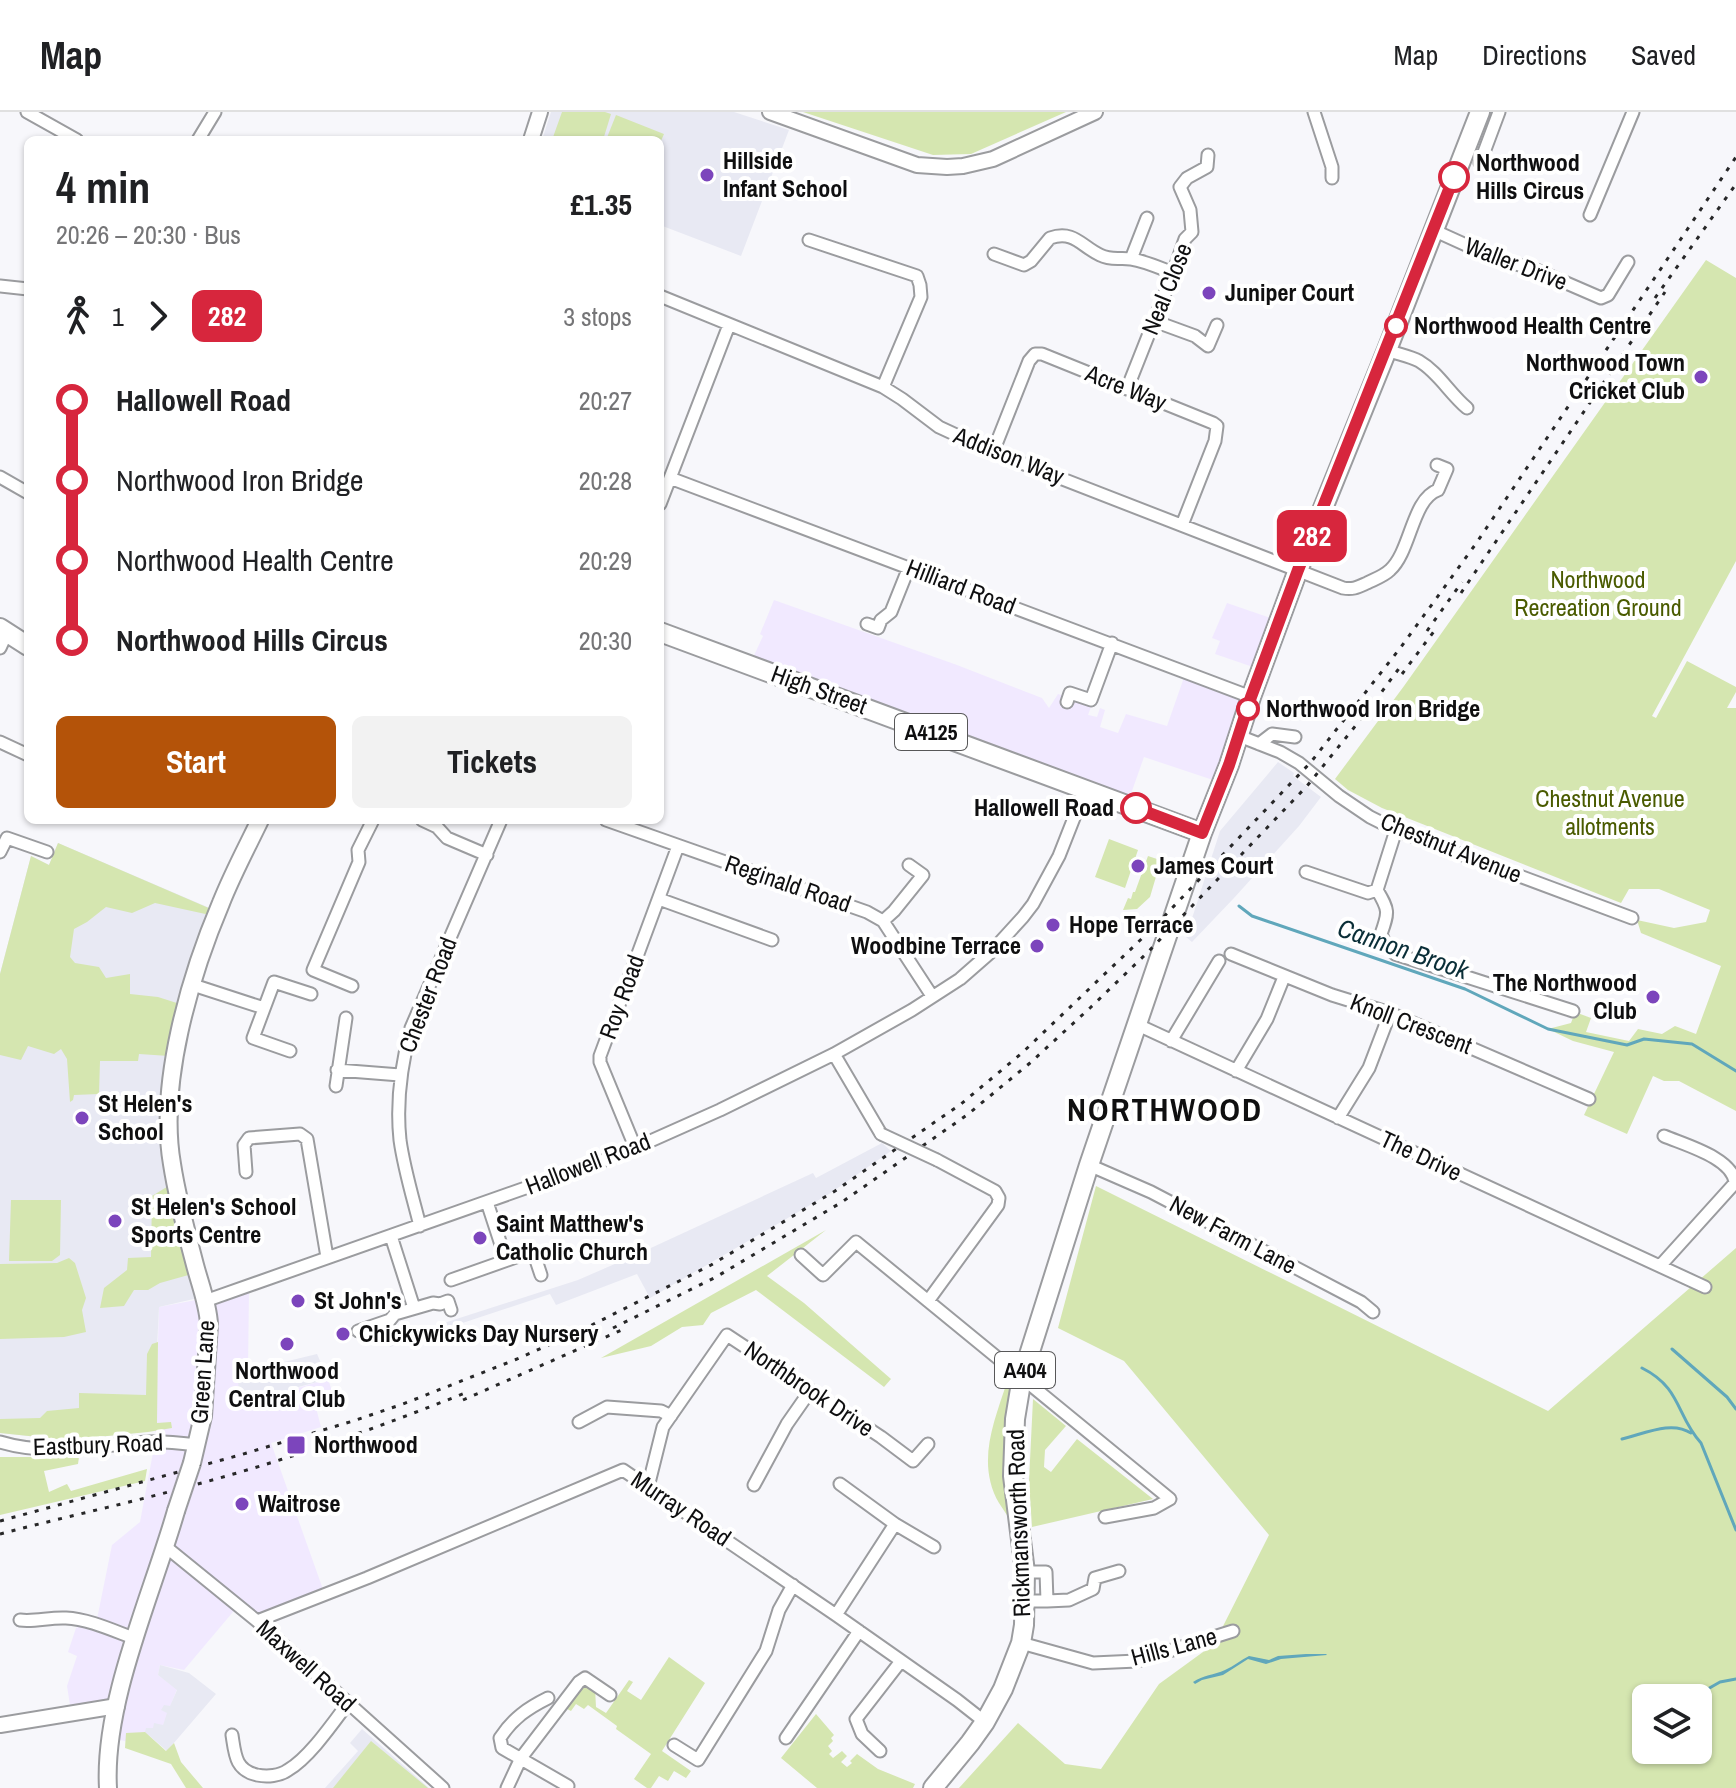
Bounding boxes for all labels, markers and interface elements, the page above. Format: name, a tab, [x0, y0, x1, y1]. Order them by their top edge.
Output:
text: Map	[40, 30, 102, 81]
text: Map	[1394, 36, 1438, 74]
text: Directions	[1482, 36, 1587, 74]
text: Saved	[1631, 36, 1696, 74]
place label: Hillside Infant School	[723, 144, 848, 204]
place label: Northwood Hills Circus	[1476, 146, 1584, 206]
text: 4 min	[56, 157, 150, 217]
marker: Northwood Hills Circus	[1439, 162, 1469, 192]
marker: Hillside Infant School	[698, 166, 716, 184]
text: £1.35	[570, 184, 632, 224]
text: 20:26 – 20:30 · Bus	[56, 217, 241, 252]
street label: Waller Drive	[1460, 229, 1572, 297]
street label: Neal Close	[1133, 238, 1199, 339]
place label: Juniper Court	[1225, 276, 1354, 308]
marker: Juniper Court	[1200, 284, 1218, 302]
icon: walk	[56, 294, 100, 338]
icon: forward	[136, 294, 180, 338]
text: 282	[208, 297, 246, 335]
text: 1	[112, 299, 124, 334]
text: 3 stops	[563, 299, 632, 334]
place label: Northwood Health Centre	[1414, 309, 1651, 341]
marker: Northwood Health Centre	[1385, 315, 1407, 337]
place label: Northwood Town Cricket Club	[1526, 346, 1685, 406]
street label: Acre Way	[1080, 356, 1172, 418]
marker: Northwood Town Cricket Club	[1692, 368, 1710, 386]
text: Hallowell Road	[116, 380, 291, 420]
text: 20:27	[579, 383, 632, 418]
street label: Addison Way	[949, 418, 1069, 492]
text: Northwood Iron Bridge	[116, 460, 364, 500]
text: 20:28	[579, 463, 632, 498]
line badge: 282	[1266, 510, 1358, 562]
text: 282	[1293, 517, 1331, 555]
text: Northwood Health Centre	[116, 540, 394, 580]
text: 20:29	[579, 543, 632, 578]
street label: Hilliard Road	[902, 551, 1021, 622]
park label: Northwood Recreation Ground	[1514, 563, 1682, 623]
text: Northwood Hills Circus	[116, 620, 388, 660]
text: 20:30	[579, 623, 632, 658]
street label: High Street	[767, 657, 872, 721]
place label: Northwood Iron Bridge	[1266, 692, 1480, 724]
marker: Northwood Iron Bridge	[1237, 698, 1259, 720]
road number: A4125	[895, 714, 967, 750]
button: Start	[56, 716, 336, 808]
button: Tickets	[352, 716, 632, 808]
park label: Chestnut Avenue allotments	[1535, 782, 1685, 842]
place label: Hallowell Road	[974, 791, 1114, 823]
marker: Hallowell Road	[1121, 793, 1151, 823]
street label: Chestnut Avenue	[1376, 804, 1527, 890]
street label: Reginald Road	[721, 847, 856, 920]
place label: James Court	[1154, 849, 1274, 881]
marker: James Court	[1129, 857, 1147, 875]
place label: Hope Terrace	[1069, 908, 1193, 940]
water label: Cannon Brook	[1333, 910, 1475, 988]
marker: Hope Terrace	[1044, 916, 1062, 934]
place label: Woodbine Terrace	[851, 929, 1021, 961]
street label: Chester Road	[390, 932, 464, 1057]
marker: Woodbine Terrace	[1028, 937, 1046, 955]
street label: Roy Road	[591, 950, 651, 1043]
place label: The Northwood Club	[1493, 966, 1637, 1026]
street label: Knoll Crescent	[1346, 985, 1477, 1061]
marker: The Northwood Club	[1644, 988, 1662, 1006]
place label: St Helen's School	[98, 1087, 192, 1147]
district label: NORTHWOOD	[1067, 1088, 1263, 1131]
marker: St Helen's School	[73, 1109, 91, 1127]
street label: The Drive	[1376, 1122, 1467, 1188]
street label: Hallowell Road	[521, 1125, 655, 1202]
street label: New Farm Lane	[1165, 1187, 1302, 1281]
place label: St Helen's School Sports Centre	[131, 1190, 296, 1250]
place label: Saint Matthew's Catholic Church	[496, 1207, 648, 1267]
marker: St Helen's School Sports Centre	[106, 1212, 124, 1230]
marker: Saint Matthew's Catholic Church	[471, 1229, 489, 1247]
place label: St John's	[314, 1284, 402, 1316]
marker: St John's	[289, 1292, 307, 1310]
place label: Chickywicks Day Nursery	[359, 1317, 599, 1349]
street label: Green Lane	[182, 1319, 222, 1425]
marker: Chickywicks Day Nursery	[334, 1325, 352, 1343]
street label: Northbrook Drive	[738, 1333, 881, 1443]
marker: Northwood Central Club	[278, 1335, 296, 1353]
road number: A404	[995, 1352, 1055, 1388]
place label: Northwood Central Club	[229, 1354, 346, 1414]
street label: Eastbury Road	[32, 1426, 164, 1462]
place label: Northwood	[314, 1428, 418, 1460]
street label: Rickmansworth Road	[999, 1428, 1037, 1618]
marker: Northwood	[285, 1434, 307, 1456]
street label: Murray Road	[625, 1463, 738, 1553]
place label: Waitrose	[258, 1487, 340, 1519]
marker: Waitrose	[233, 1495, 251, 1513]
street label: Maxwell Road	[250, 1612, 363, 1718]
street label: Hills Lane	[1127, 1619, 1220, 1673]
map controls	[1632, 1684, 1712, 1764]
button: layers	[1632, 1684, 1712, 1764]

